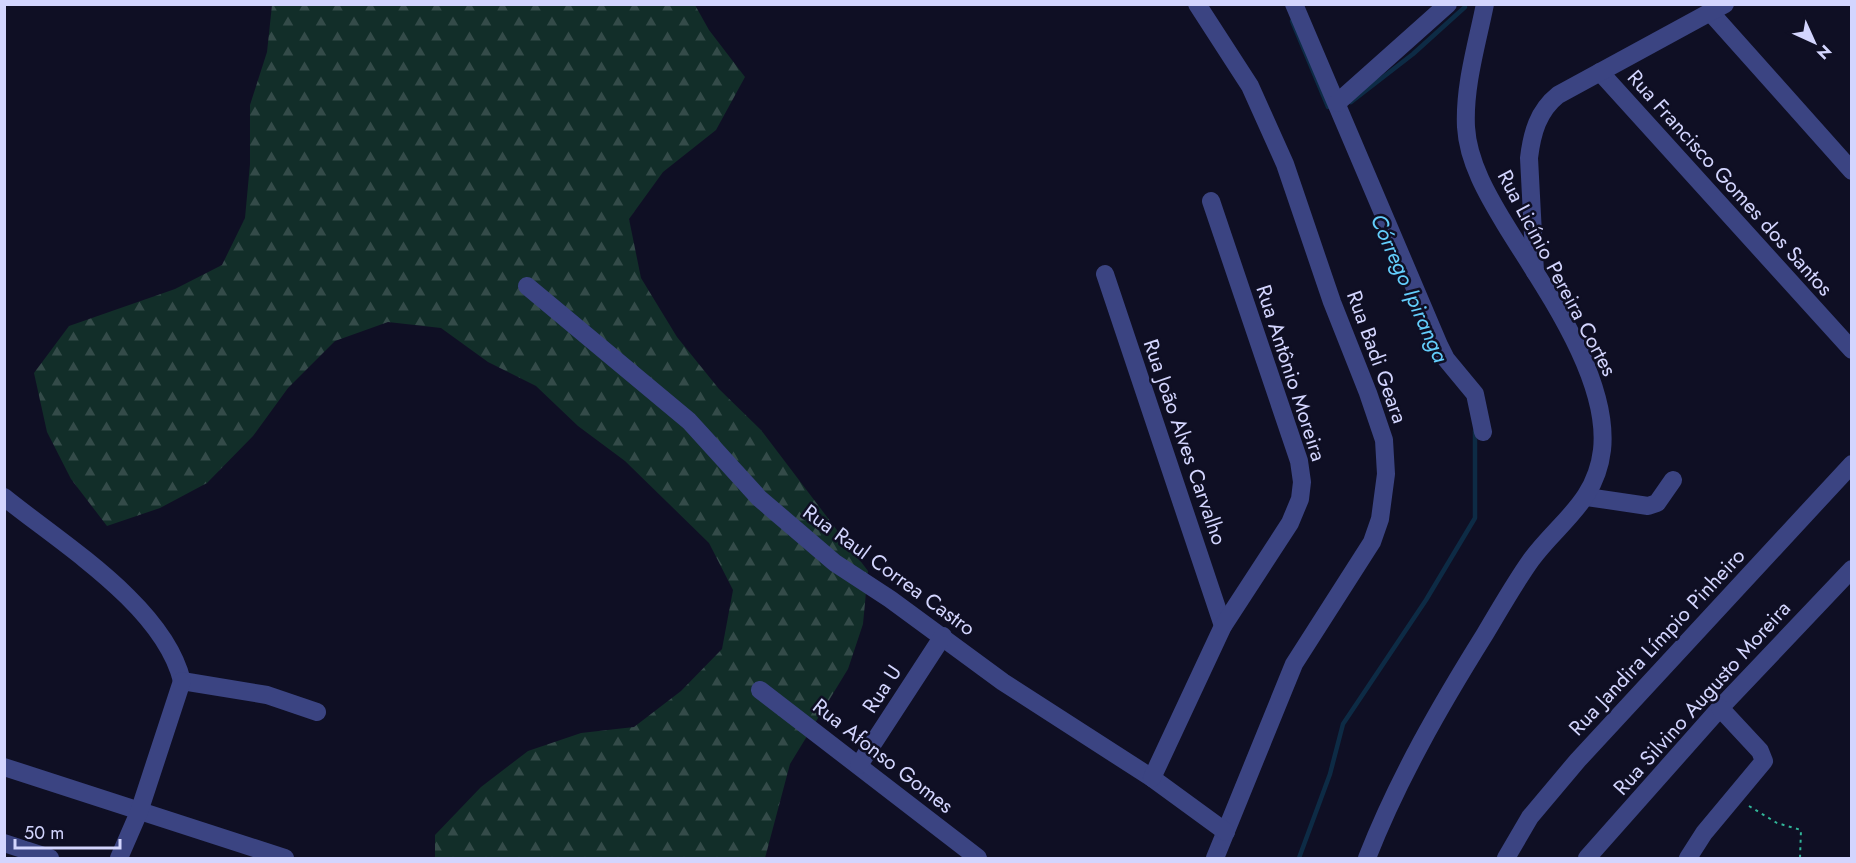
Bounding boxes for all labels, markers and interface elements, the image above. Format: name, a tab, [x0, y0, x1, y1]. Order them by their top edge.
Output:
north arrow	[1784, 12, 1844, 72]
text: N	[1812, 40, 1837, 65]
street label: Rua Francisco Gomes dos Santos	[1620, 63, 1840, 303]
street label: Rua Licínio Pereira Cortes	[1490, 165, 1624, 381]
water label: Córrego Ipiranga	[1363, 208, 1457, 368]
street label: Rua Antônio Moreira	[1248, 281, 1334, 465]
street label: Rua Badi Geara	[1339, 286, 1415, 428]
street label: Rua João Alves Carvalho	[1136, 335, 1234, 549]
street label: Rua Raul Correa Castro	[797, 497, 981, 643]
street label: Rua Jandira Límpio Pinheiro	[1562, 542, 1752, 742]
street label: Rua Silvino Augusto Moreira	[1606, 594, 1798, 802]
street label: Rua U	[855, 659, 909, 719]
street label: Rua Afonso Gomes	[806, 691, 960, 821]
scale bar	[15, 812, 120, 850]
text: 50 m	[24, 820, 64, 846]

